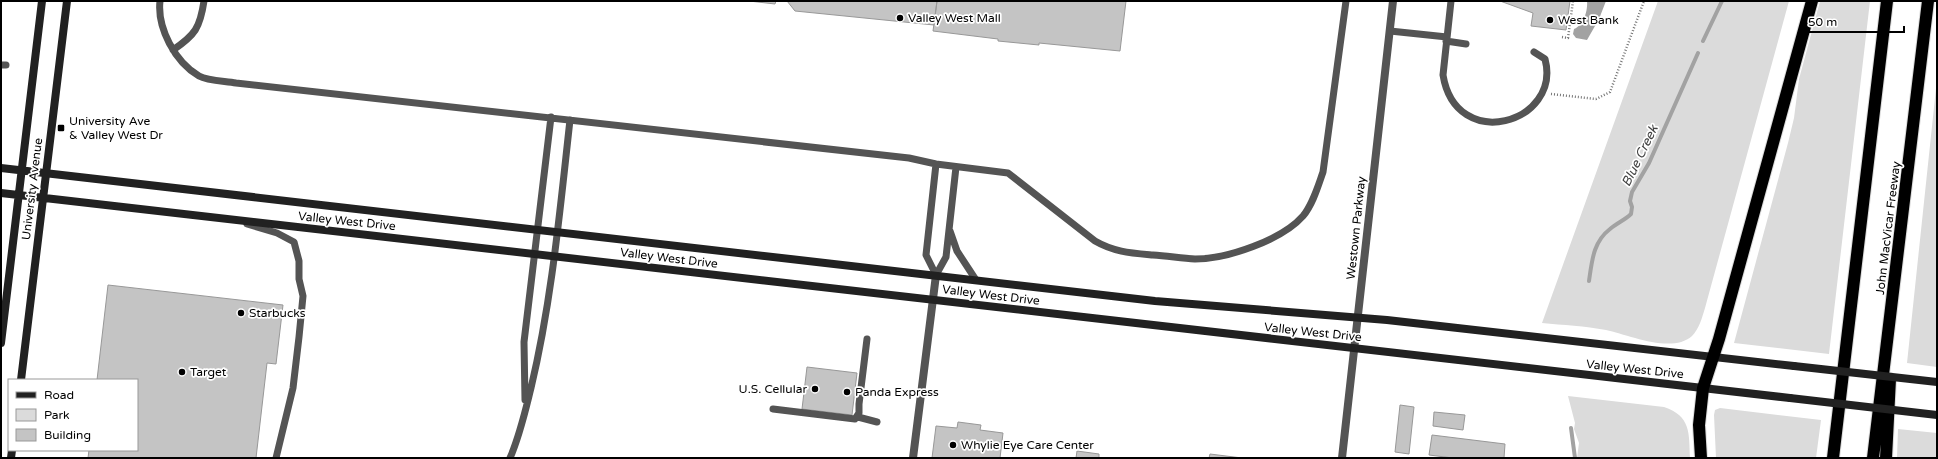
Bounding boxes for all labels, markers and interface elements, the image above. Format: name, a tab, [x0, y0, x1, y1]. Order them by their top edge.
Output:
scale bar	[1802, 8, 1904, 34]
place label: Valley West Mall	[908, 11, 1001, 25]
marker: Valley West Mall	[895, 13, 905, 23]
place label: West Bank	[1558, 13, 1619, 27]
marker: West Bank	[1545, 15, 1555, 25]
text: 50 m	[1808, 15, 1837, 29]
place label: University Ave & Valley West Dr	[69, 114, 163, 142]
water label: Blue Creek	[1618, 122, 1662, 189]
marker: University Ave & Valley West Dr	[56, 123, 66, 133]
street label: University Avenue	[19, 137, 45, 241]
street label: John MacVicar Freeway	[1873, 160, 1903, 296]
street label: Westown Parkway	[1344, 175, 1368, 280]
street label: Valley West Drive	[298, 209, 397, 233]
street label: Valley West Drive	[619, 245, 719, 271]
street label: Valley West Drive	[941, 282, 1041, 308]
place label: Starbucks	[249, 306, 306, 320]
marker: Starbucks	[236, 308, 246, 318]
street label: Valley West Drive	[1264, 320, 1363, 344]
street label: Valley West Drive	[1586, 357, 1685, 381]
place label: Target	[190, 365, 227, 379]
marker: Target	[177, 367, 187, 377]
legend	[8, 379, 138, 451]
place label: U.S. Cellular	[739, 382, 807, 396]
marker: U.S. Cellular	[810, 384, 820, 394]
place label: Panda Express	[855, 385, 939, 399]
marker: Panda Express	[842, 387, 852, 397]
text: Road	[44, 388, 74, 402]
text: Park	[44, 408, 70, 422]
text: Building	[44, 428, 91, 442]
place label: Whylie Eye Care Center	[961, 438, 1094, 452]
marker: Whylie Eye Care Center	[948, 440, 958, 450]

